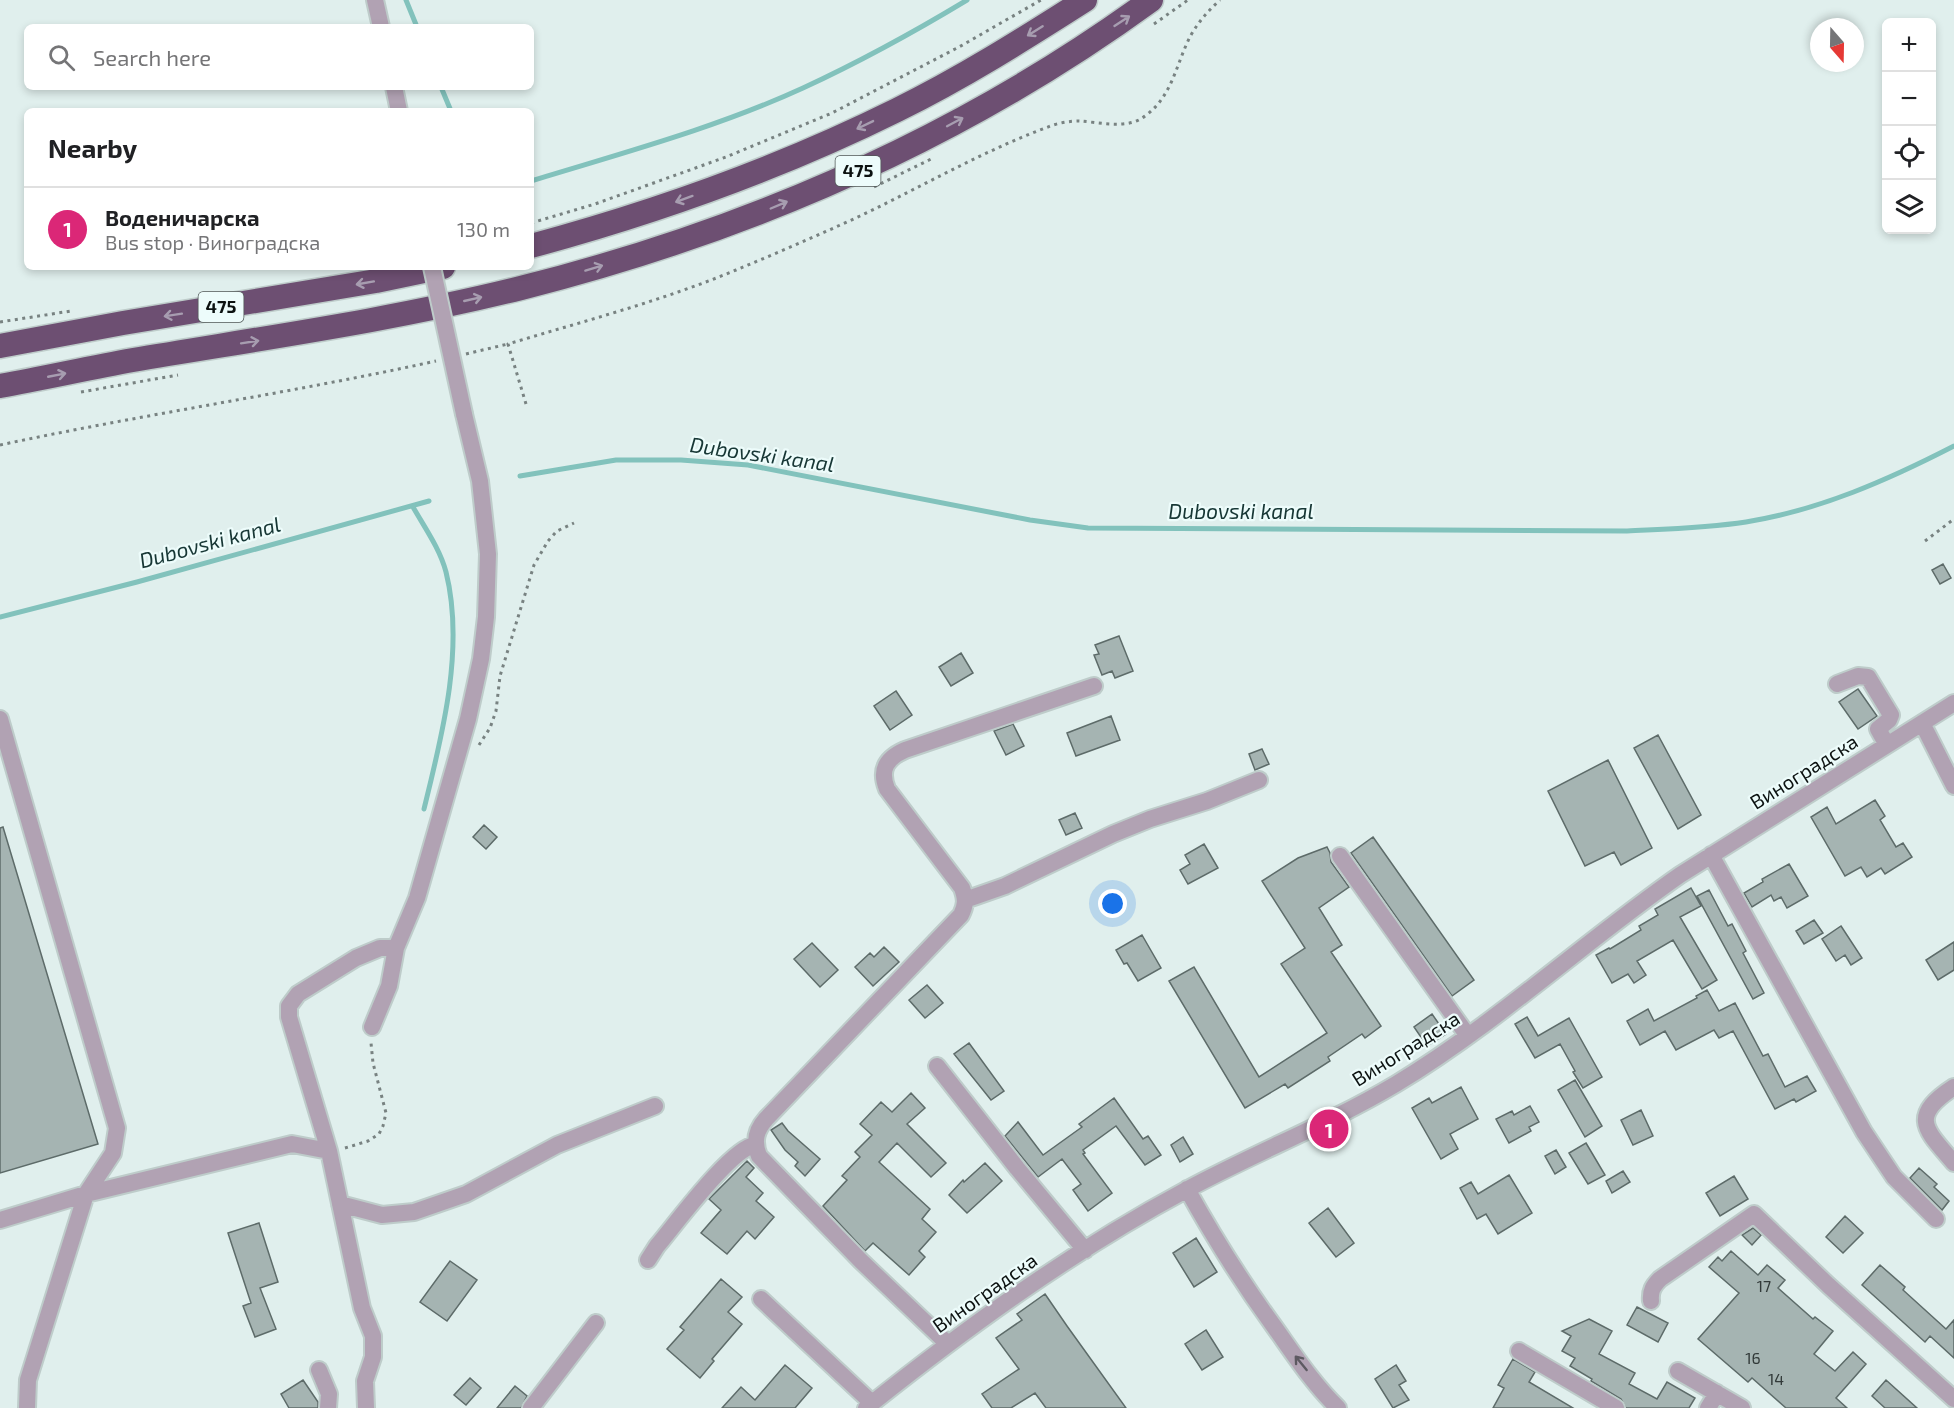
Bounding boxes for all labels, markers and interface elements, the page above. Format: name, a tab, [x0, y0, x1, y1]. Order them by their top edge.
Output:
one-way arrow	[1113, 15, 1130, 27]
north arrow	[1810, 18, 1864, 72]
map controls	[1882, 18, 1936, 234]
button: +	[1882, 18, 1936, 72]
search box	[24, 24, 534, 90]
one-way arrow	[1027, 26, 1044, 38]
icon: search	[45, 41, 78, 74]
text: Search here	[93, 44, 211, 70]
button: −	[1882, 72, 1936, 126]
one-way arrow	[946, 116, 963, 128]
one-way arrow	[856, 120, 874, 132]
button: locate	[1882, 126, 1936, 180]
text: Nearby	[48, 132, 137, 163]
road number: 475	[836, 156, 880, 186]
button: layers	[1882, 180, 1936, 234]
one-way arrow	[675, 195, 694, 206]
one-way arrow	[769, 199, 788, 210]
text: Воденичарска	[105, 204, 260, 230]
text: 1	[63, 217, 72, 241]
text: 130 m	[457, 217, 510, 241]
text: Bus stop · Виноградска	[105, 230, 320, 254]
one-way arrow	[584, 262, 603, 273]
one-way arrow	[356, 278, 375, 289]
road number: 475	[198, 292, 244, 322]
one-way arrow	[463, 292, 482, 304]
one-way arrow	[163, 310, 183, 321]
one-way arrow	[239, 336, 259, 347]
one-way arrow	[47, 369, 67, 380]
water label: Dubovski kanal	[689, 431, 836, 476]
water label: Dubovski kanal	[1168, 498, 1314, 523]
water label: Dubovski kanal	[136, 511, 283, 572]
street label: Виноградска	[1745, 729, 1862, 814]
your location	[1098, 889, 1127, 918]
street label: Виноградска	[1347, 1006, 1464, 1091]
pin: 1	[1310, 1106, 1348, 1152]
street label: Виноградска	[927, 1247, 1041, 1337]
house number: 17	[1757, 1276, 1771, 1295]
house number: 16	[1745, 1348, 1761, 1367]
one-way arrow	[1294, 1355, 1307, 1371]
house number: 14	[1768, 1369, 1784, 1388]

